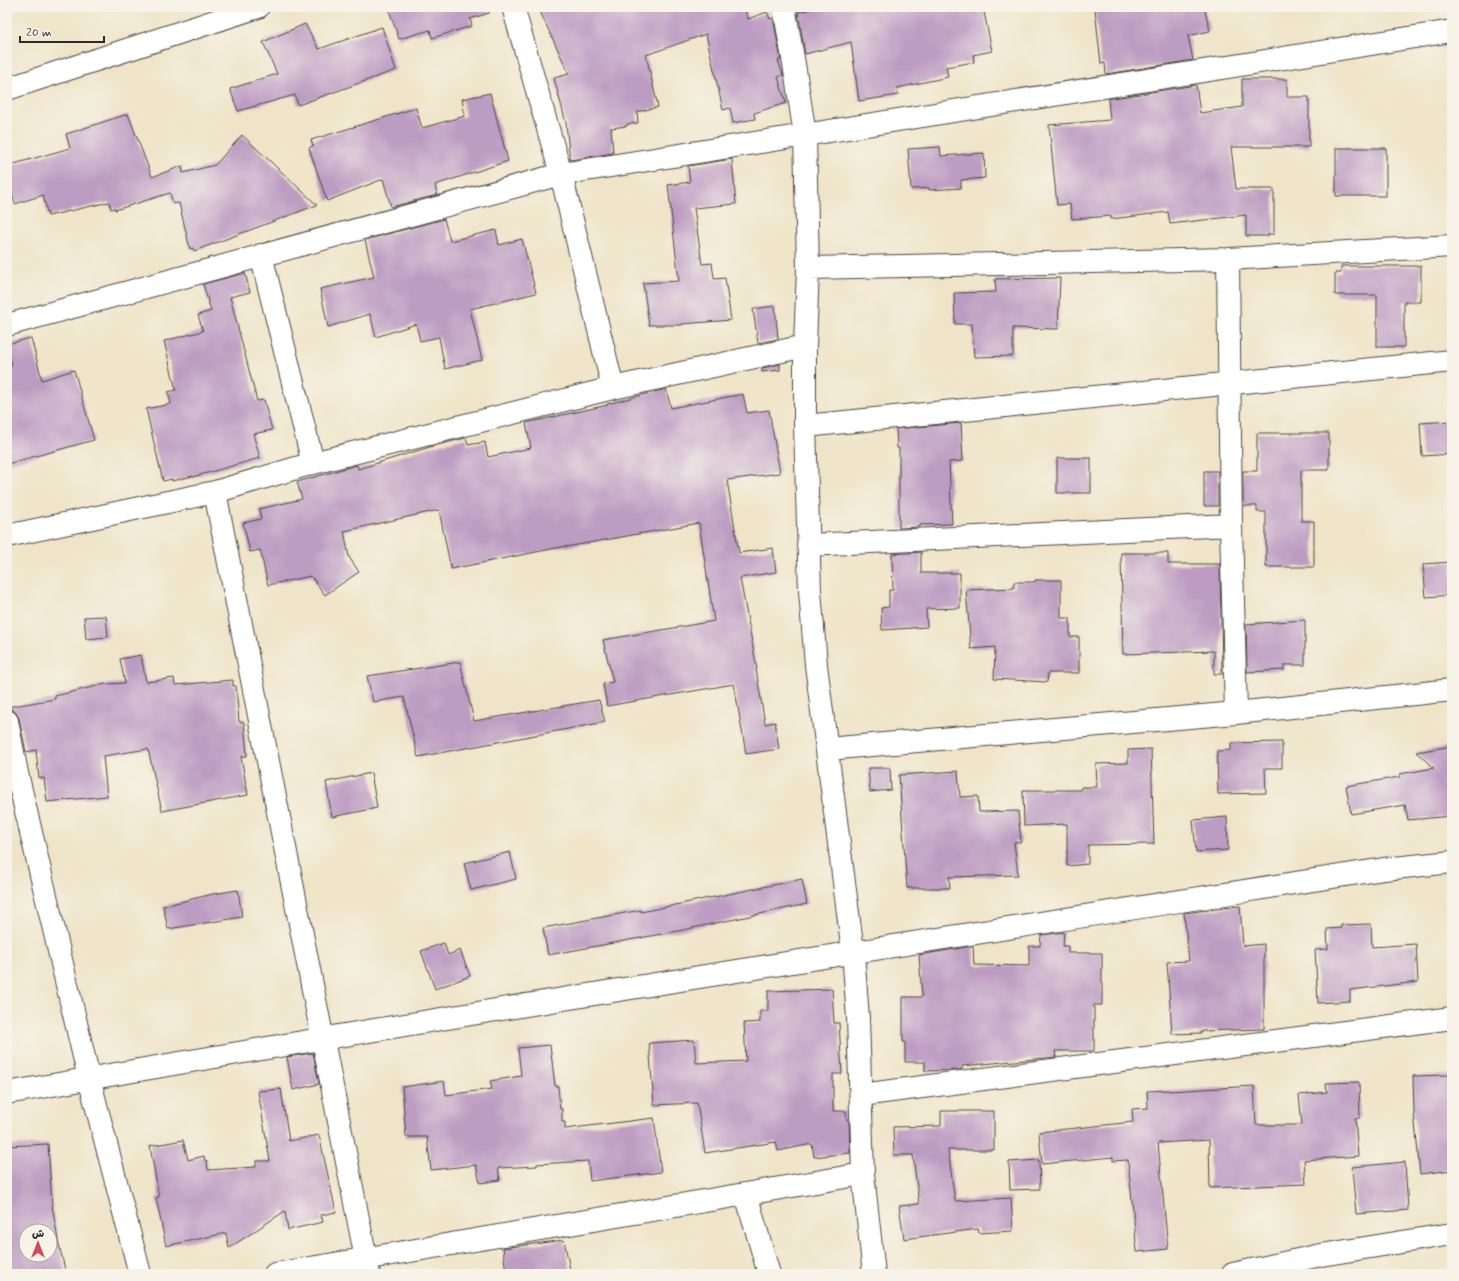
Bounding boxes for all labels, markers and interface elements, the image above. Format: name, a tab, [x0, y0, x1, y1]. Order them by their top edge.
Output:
scale bar	[20, 18, 104, 44]
text: 20 m	[26, 25, 52, 41]
north arrow	[18, 1223, 58, 1263]
text: ش	[32, 1227, 44, 1241]

